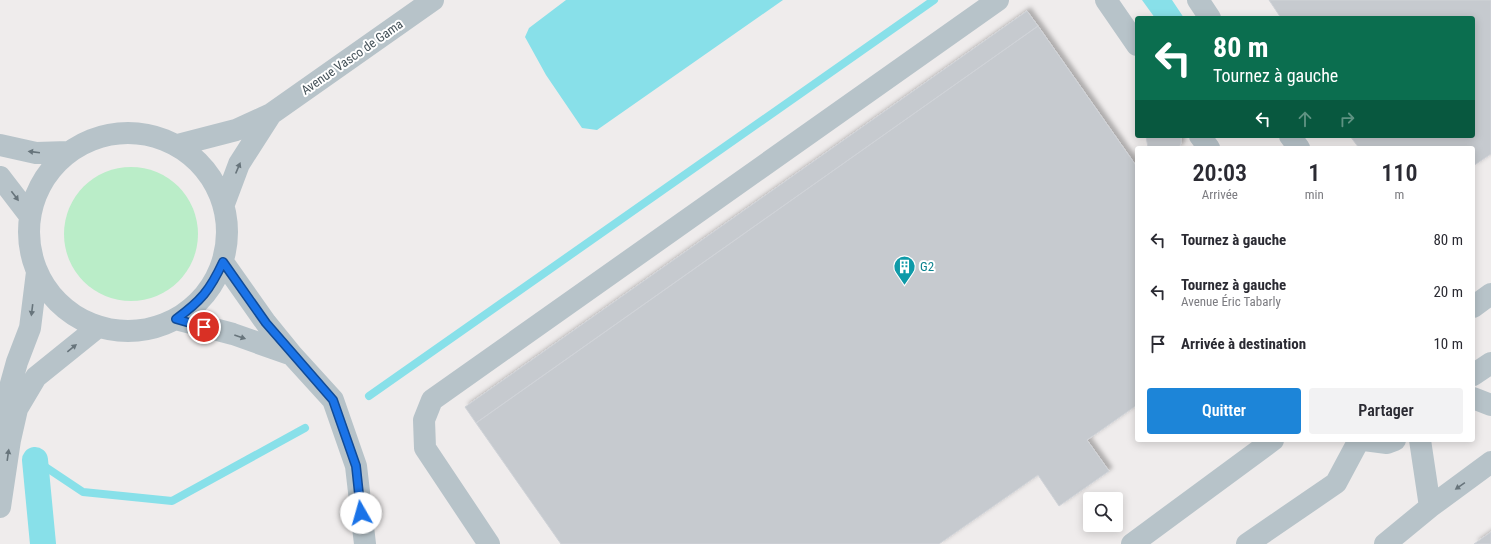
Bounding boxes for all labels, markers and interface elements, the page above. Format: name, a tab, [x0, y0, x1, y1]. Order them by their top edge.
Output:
street label: Avenue Vasco de Gama	[298, 16, 406, 98]
text: 80 m	[1213, 31, 1269, 64]
icon: left	[1147, 32, 1199, 84]
text: Tournez à gauche	[1213, 65, 1338, 86]
icon: left	[1252, 108, 1274, 130]
icon: ahead	[1294, 108, 1316, 130]
icon: right	[1336, 108, 1358, 130]
one-way arrow	[28, 149, 40, 155]
text: 20:03	[1193, 159, 1247, 187]
text: 1	[1308, 159, 1320, 187]
text: 110	[1381, 159, 1417, 187]
one-way arrow	[235, 162, 241, 173]
text: Arrivée	[1202, 187, 1238, 202]
text: min	[1305, 187, 1324, 202]
text: m	[1394, 187, 1404, 202]
one-way arrow	[11, 191, 19, 201]
icon: left	[1147, 229, 1169, 251]
text: Tournez à gauche	[1181, 231, 1286, 249]
text: 80 m	[1433, 231, 1463, 249]
building icon: G2	[891, 253, 917, 286]
place label: G2	[920, 259, 934, 274]
text: Tournez à gauche	[1181, 276, 1286, 294]
icon: left	[1147, 281, 1169, 303]
text: 20 m	[1433, 283, 1463, 301]
text: Avenue Éric Tabarly	[1181, 294, 1281, 309]
one-way arrow	[29, 304, 35, 316]
pin	[187, 310, 221, 344]
icon: arrive	[193, 316, 215, 338]
icon: arrive	[1147, 333, 1169, 355]
one-way arrow	[235, 334, 247, 340]
text: Arrivée à destination	[1181, 335, 1306, 353]
text: 10 m	[1433, 335, 1463, 353]
one-way arrow	[67, 343, 77, 352]
button: Quitter	[1147, 388, 1301, 434]
button: Partager	[1309, 388, 1463, 434]
one-way arrow	[5, 449, 11, 461]
one-way arrow	[1455, 482, 1465, 490]
position arrow	[340, 492, 382, 534]
map controls	[1083, 492, 1123, 532]
button: search	[1083, 492, 1123, 532]

